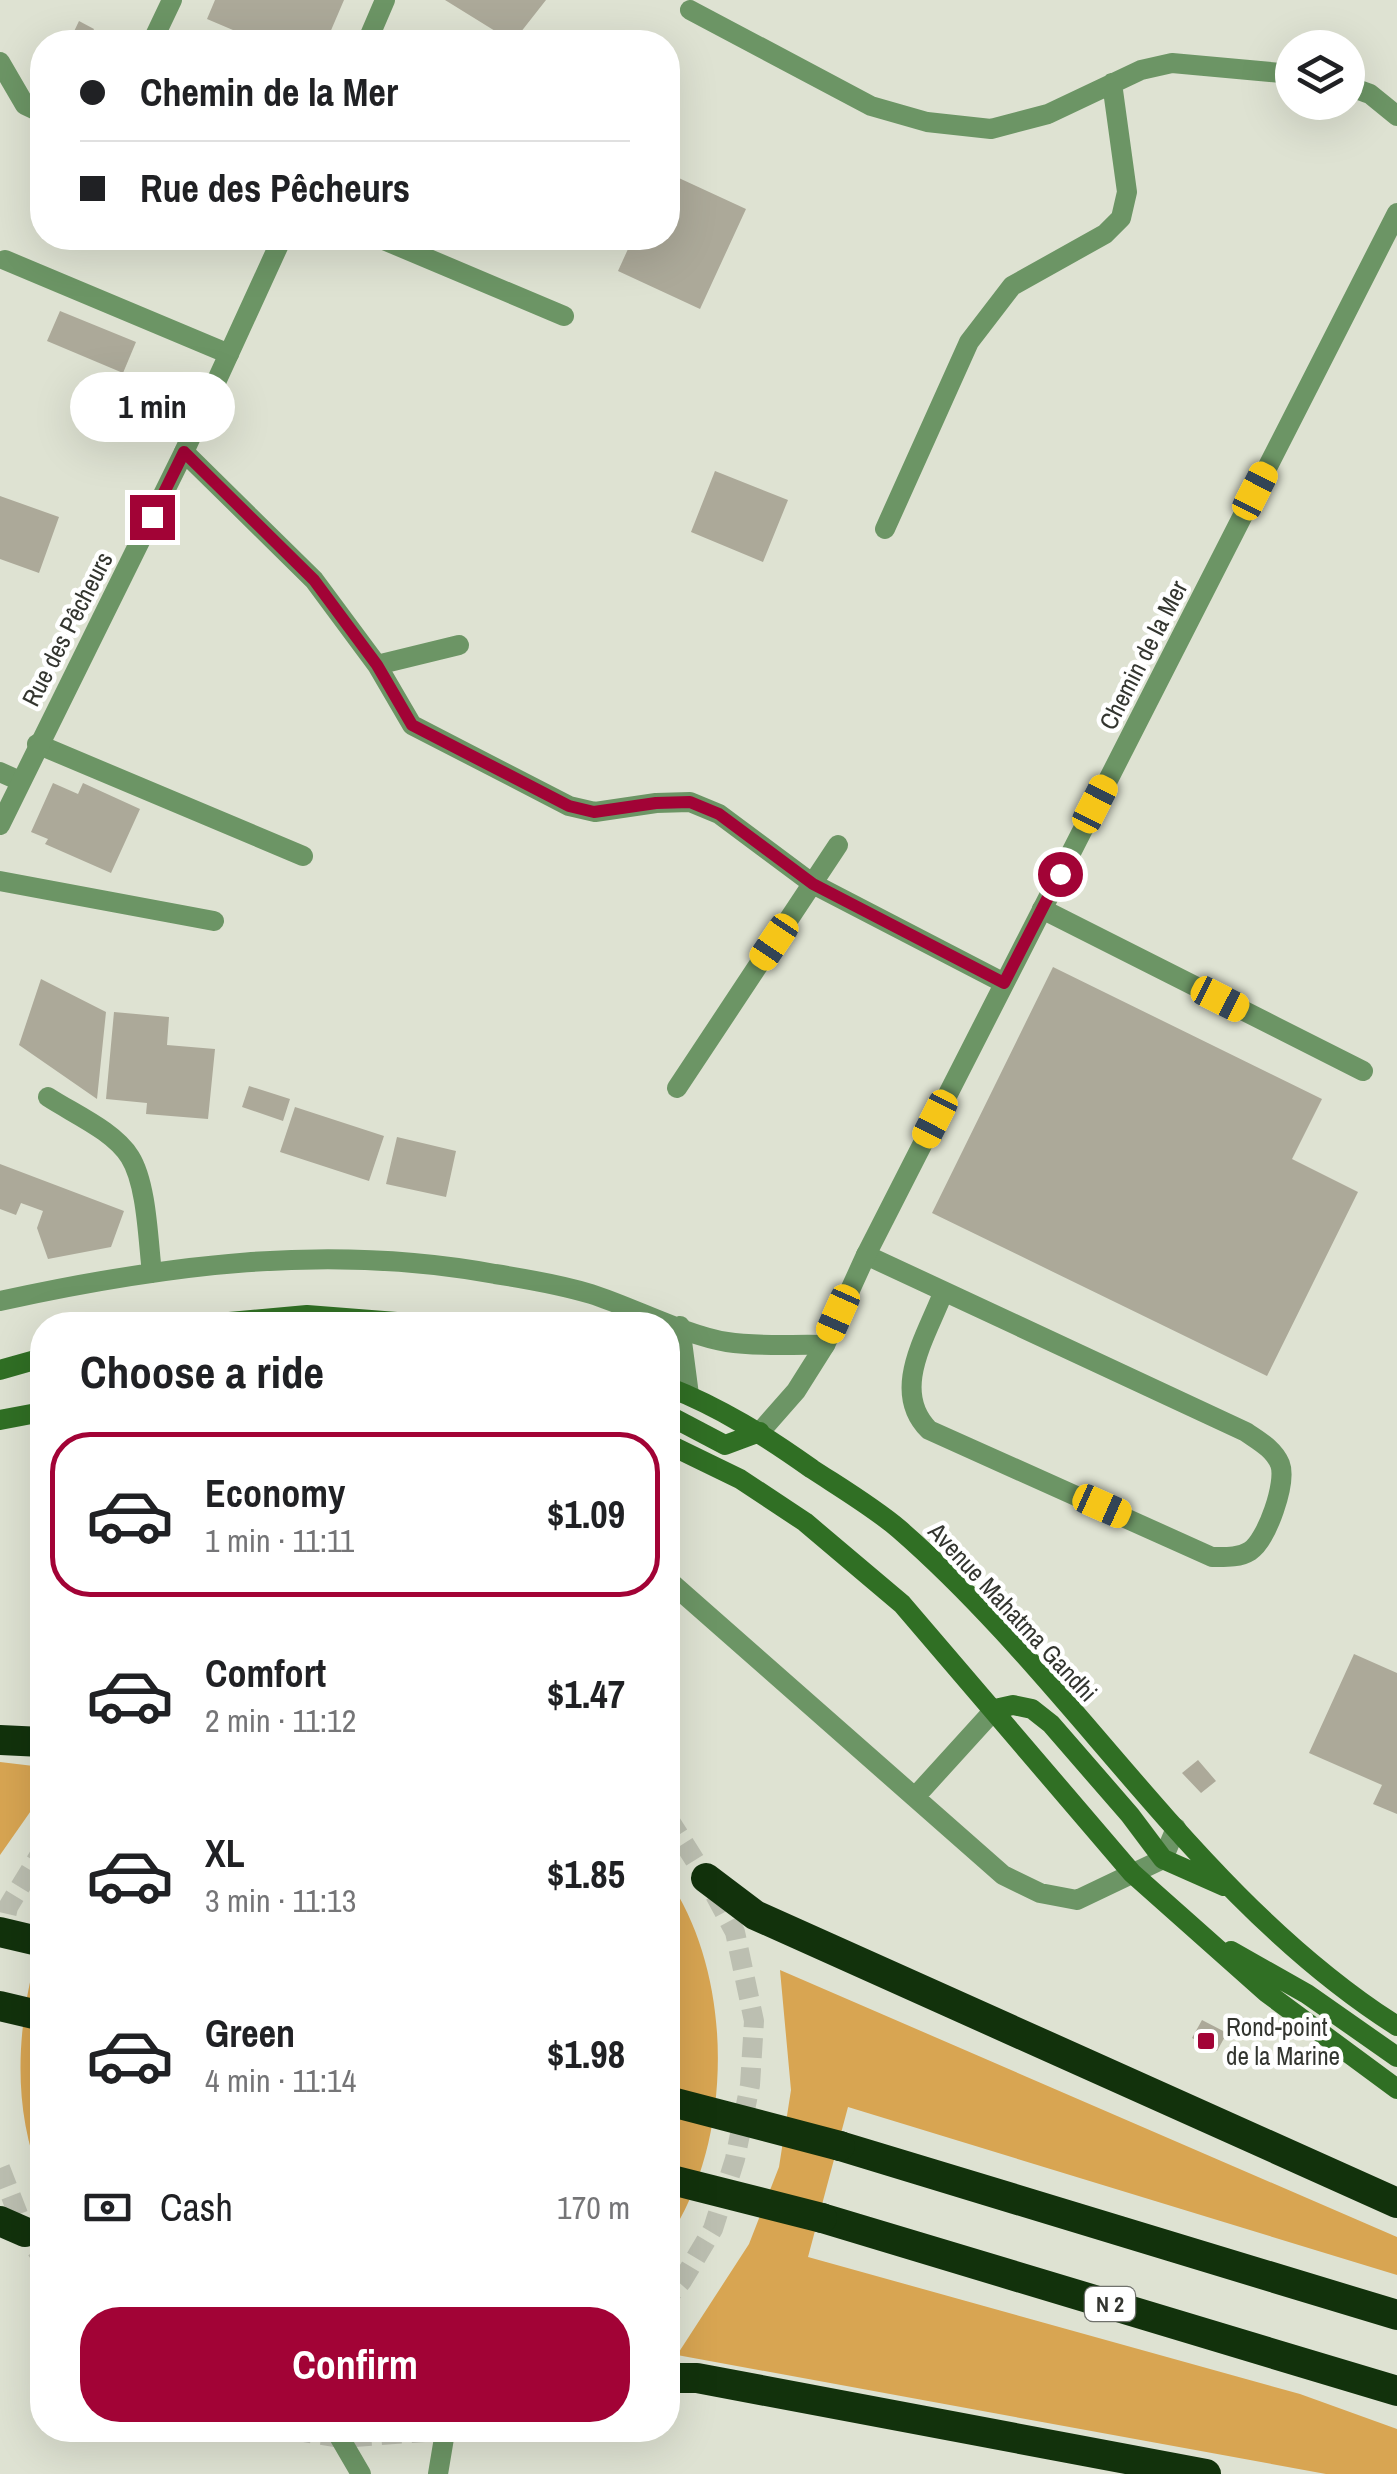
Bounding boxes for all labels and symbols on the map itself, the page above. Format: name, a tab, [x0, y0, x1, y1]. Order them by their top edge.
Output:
callout: 1 min	[70, 372, 234, 442]
car	[1228, 457, 1282, 525]
route end	[130, 495, 175, 540]
street label: Rue des Pêcheurs	[14, 546, 120, 712]
street label: Chemin de la Mer	[1091, 575, 1195, 735]
car	[1068, 770, 1122, 838]
route start	[1038, 852, 1083, 897]
car	[745, 909, 803, 975]
car	[1186, 972, 1254, 1026]
car	[908, 1085, 962, 1153]
car	[812, 1280, 864, 1348]
car	[1068, 1480, 1136, 1532]
street label: Avenue Mahatma Gandhi	[920, 1514, 1105, 1709]
place label: Rond-point de la Marine	[1226, 2010, 1340, 2073]
marker: Rond-point de la Marine	[1195, 2030, 1217, 2052]
road number: N 2	[1085, 2287, 1135, 2321]

